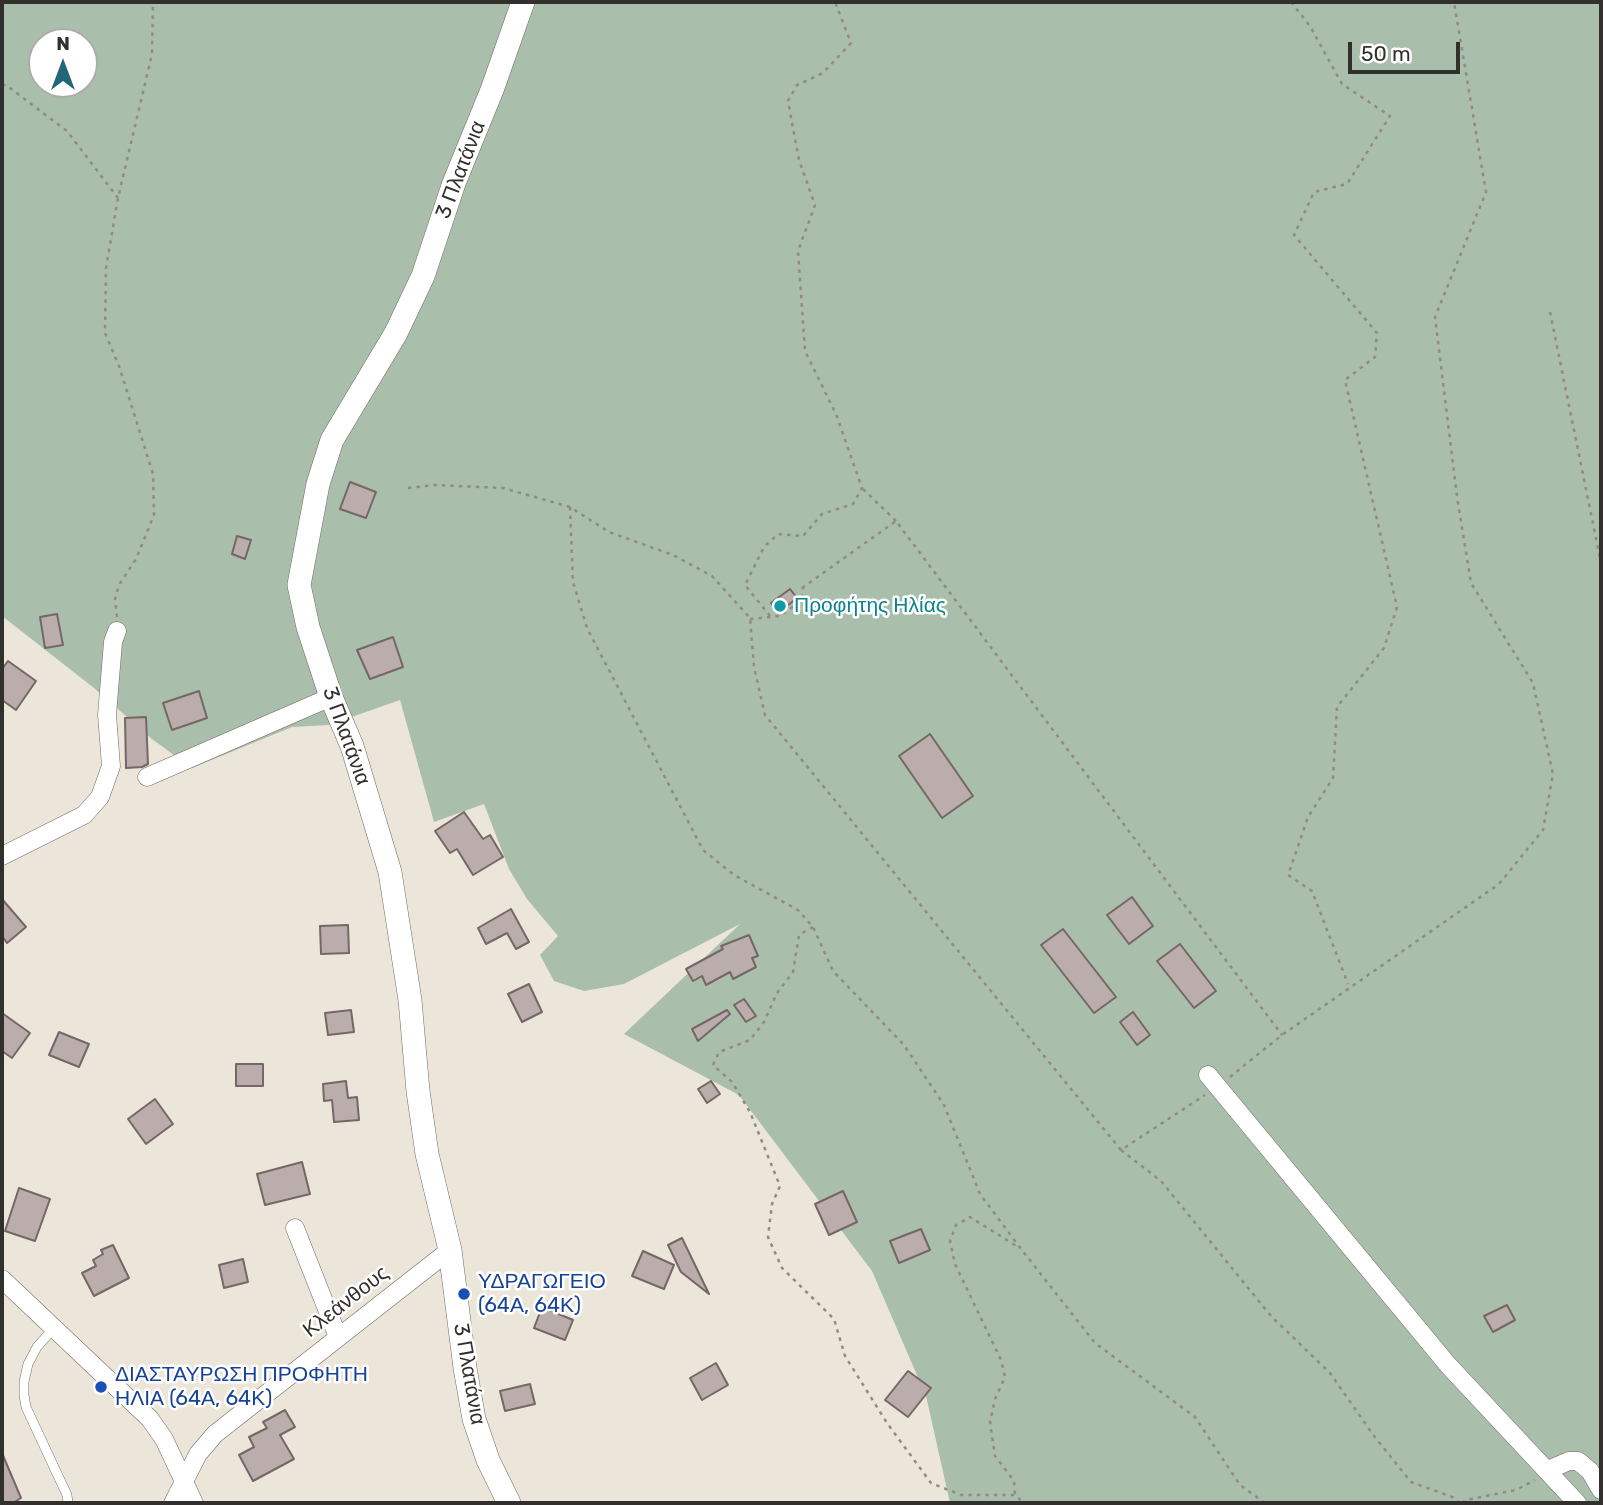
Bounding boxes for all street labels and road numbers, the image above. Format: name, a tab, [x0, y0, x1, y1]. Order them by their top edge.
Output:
street label: 3 Πλατάνια	[431, 118, 491, 222]
street label: 3 Πλατάνια	[317, 683, 375, 789]
street label: Κλεάνθους	[298, 1261, 394, 1343]
street label: 3 Πλατάνια	[448, 1321, 490, 1427]

